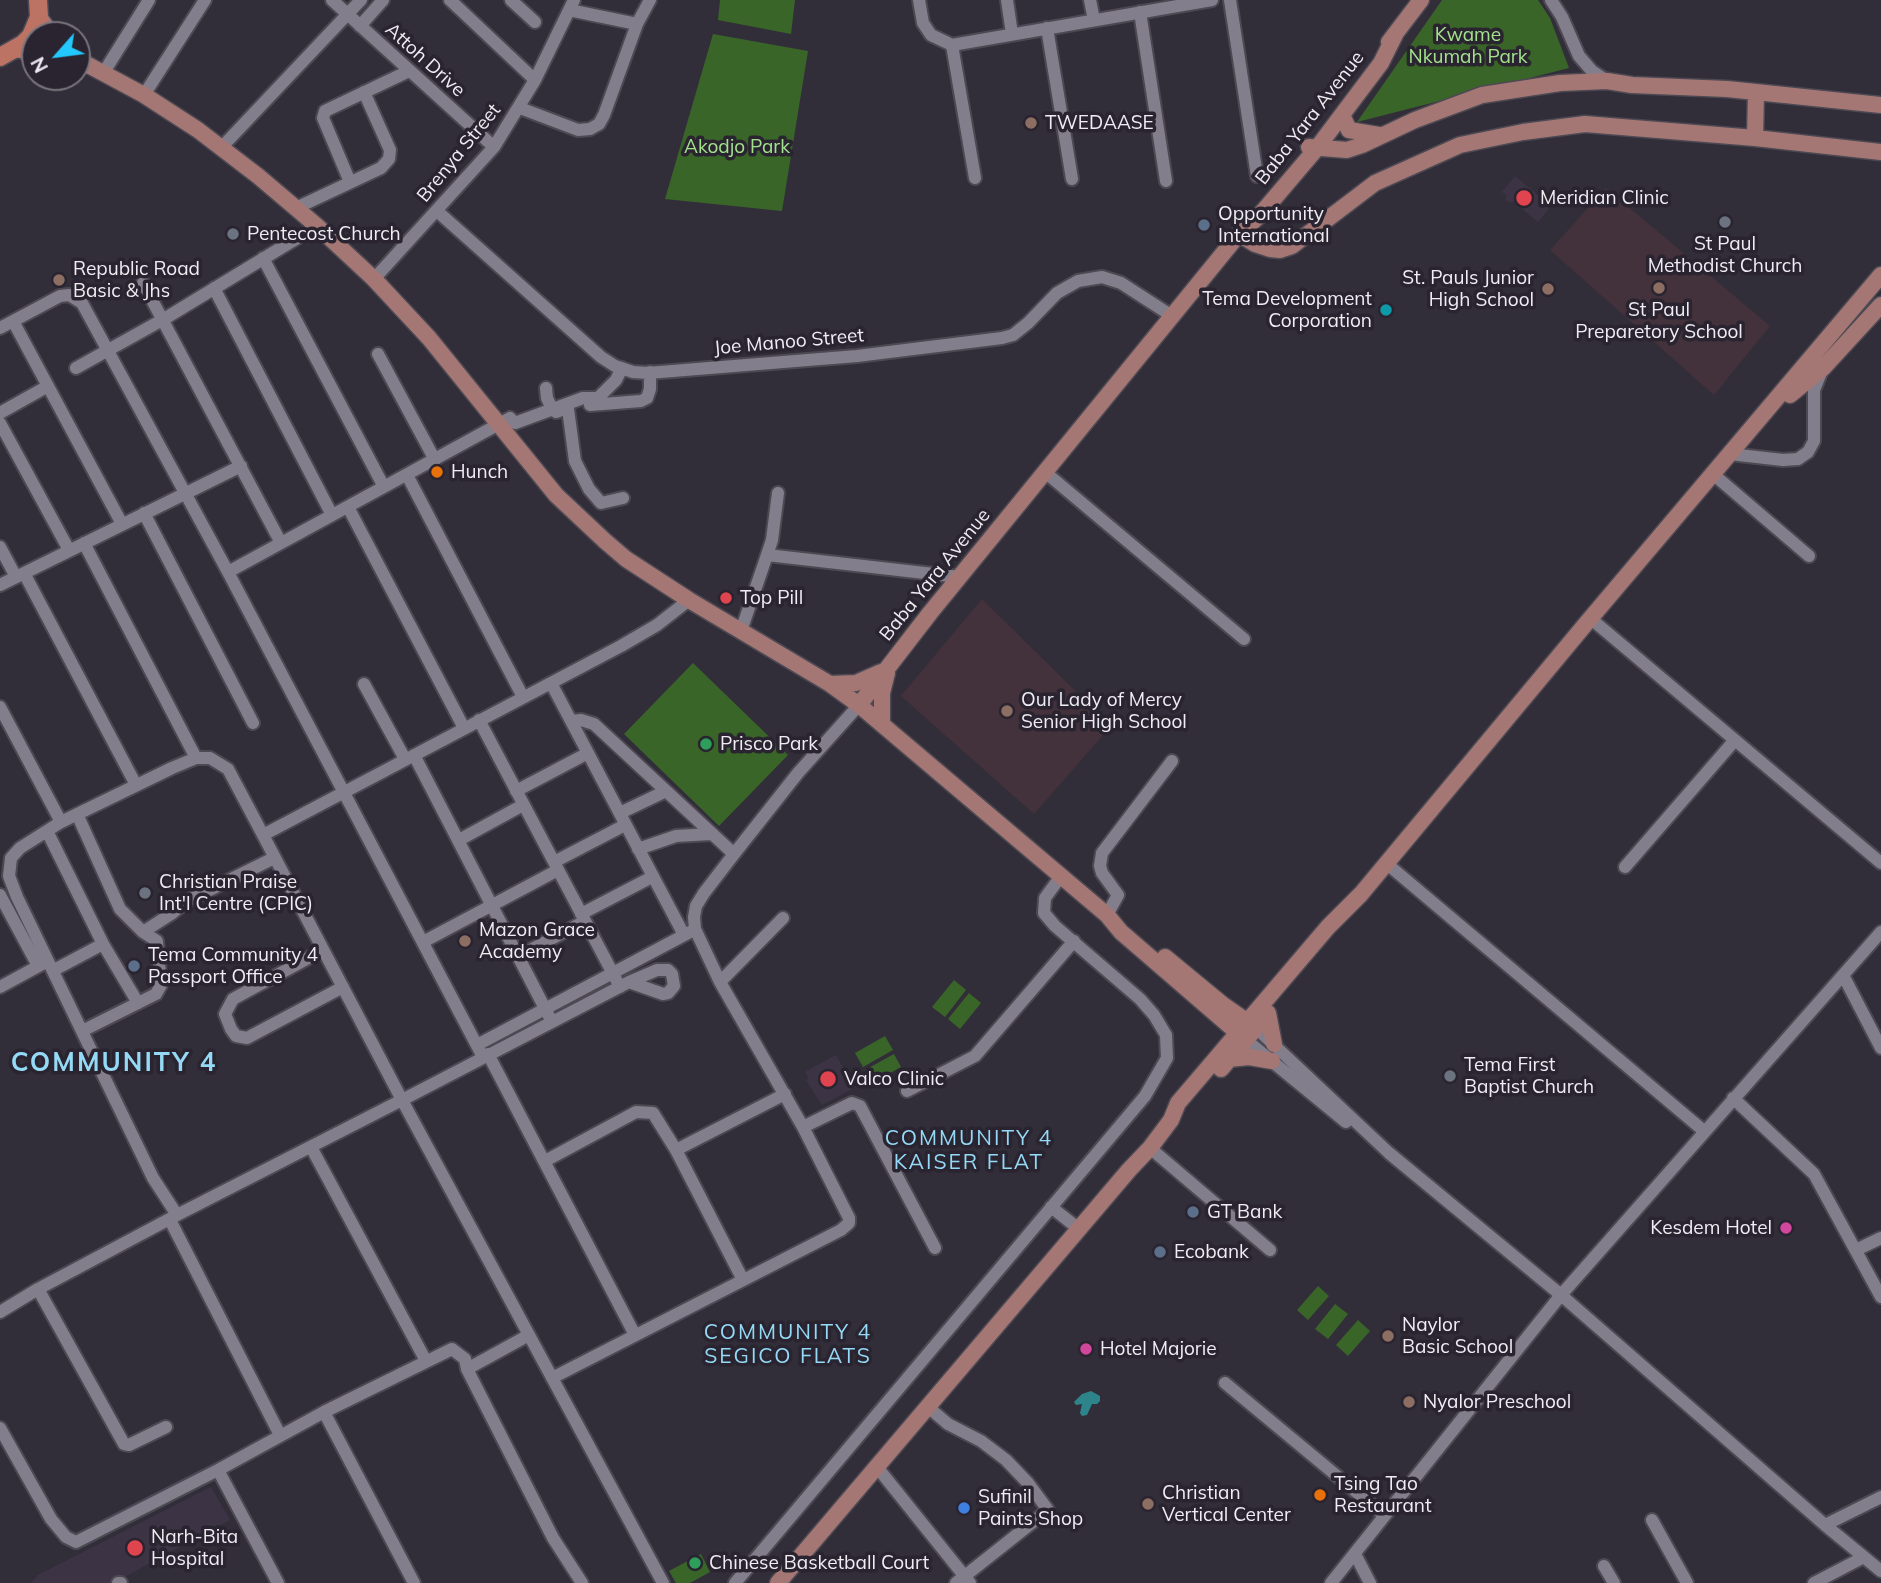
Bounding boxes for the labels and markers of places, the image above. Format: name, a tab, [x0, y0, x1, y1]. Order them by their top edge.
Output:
place label: TWEDAASE	[1045, 112, 1154, 134]
marker: TWEDAASE	[1023, 115, 1039, 131]
place label: Meridian Clinic	[1540, 187, 1669, 209]
marker: Meridian Clinic	[1514, 188, 1534, 208]
place label: Opportunity International	[1218, 203, 1329, 247]
marker: St Paul Methodist Church	[1717, 214, 1733, 230]
marker: Opportunity International	[1196, 217, 1212, 233]
place label: Pentecost Church	[247, 223, 401, 245]
marker: Pentecost Church	[225, 226, 241, 242]
place label: St Paul Methodist Church	[1648, 233, 1802, 277]
place label: Republic Road Basic & Jhs	[73, 258, 200, 302]
place label: St. Pauls Junior High School	[1402, 267, 1534, 311]
marker: Republic Road Basic & Jhs	[51, 272, 67, 288]
marker: St Paul Preparetory School	[1651, 280, 1667, 296]
marker: St. Pauls Junior High School	[1540, 281, 1556, 297]
place label: Tema Development Corporation	[1202, 288, 1372, 332]
place label: St Paul Preparetory School	[1575, 299, 1743, 343]
marker: Tema Development Corporation	[1378, 302, 1394, 318]
place label: Hunch	[451, 461, 508, 483]
marker: Hunch	[429, 464, 445, 480]
place label: Top Pill	[740, 587, 803, 609]
marker: Top Pill	[718, 590, 734, 606]
place label: Our Lady of Mercy Senior High School	[1021, 689, 1187, 733]
marker: Our Lady of Mercy Senior High School	[999, 703, 1015, 719]
place label: Prisco Park	[720, 733, 818, 755]
marker: Prisco Park	[698, 736, 714, 752]
place label: Christian Praise Int'l Centre (CPIC)	[159, 871, 313, 915]
marker: Christian Praise Int'l Centre (CPIC)	[137, 885, 153, 901]
place label: Mazon Grace Academy	[479, 919, 595, 963]
marker: Mazon Grace Academy	[457, 933, 473, 949]
place label: Tema Community 4 Passport Office	[148, 944, 318, 988]
marker: Tema Community 4 Passport Office	[126, 958, 142, 974]
place label: Tema First Baptist Church	[1464, 1054, 1594, 1098]
place label: Valco Clinic	[844, 1068, 944, 1090]
marker: Tema First Baptist Church	[1442, 1068, 1458, 1084]
marker: Valco Clinic	[818, 1069, 838, 1089]
place label: GT Bank	[1207, 1201, 1282, 1223]
marker: GT Bank	[1185, 1204, 1201, 1220]
place label: Kesdem Hotel	[1650, 1217, 1772, 1239]
marker: Kesdem Hotel	[1778, 1220, 1794, 1236]
place label: Ecobank	[1174, 1241, 1249, 1263]
marker: Ecobank	[1152, 1244, 1168, 1260]
place label: Naylor Basic School	[1402, 1314, 1513, 1358]
marker: Naylor Basic School	[1380, 1328, 1396, 1344]
place label: Hotel Majorie	[1100, 1338, 1217, 1360]
marker: Hotel Majorie	[1078, 1341, 1094, 1357]
place label: Nyalor Preschool	[1423, 1391, 1571, 1413]
marker: Nyalor Preschool	[1401, 1394, 1417, 1410]
place label: Tsing Tao Restaurant	[1334, 1473, 1432, 1517]
place label: Christian Vertical Center	[1162, 1482, 1291, 1526]
place label: Sufinil Paints Shop	[978, 1486, 1083, 1530]
marker: Tsing Tao Restaurant	[1312, 1487, 1328, 1503]
marker: Christian Vertical Center	[1140, 1496, 1156, 1512]
marker: Sufinil Paints Shop	[956, 1500, 972, 1516]
place label: Narh-Bita Hospital	[151, 1526, 238, 1570]
marker: Narh-Bita Hospital	[125, 1538, 145, 1558]
place label: Chinese Basketball Court	[709, 1552, 929, 1574]
marker: Chinese Basketball Court	[687, 1555, 703, 1571]

